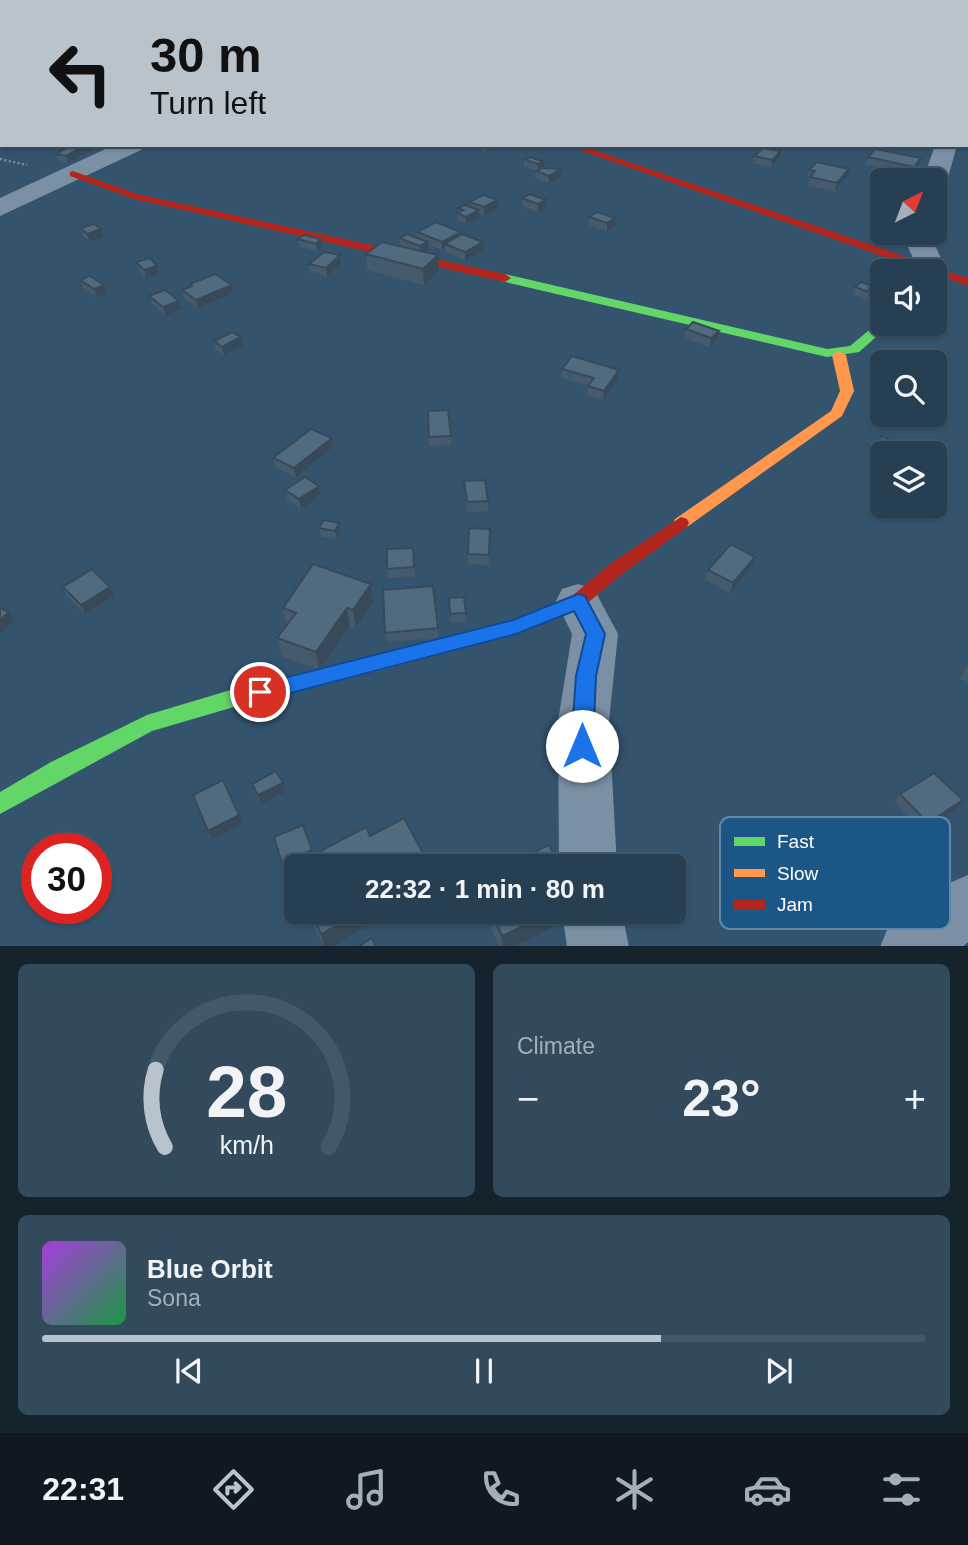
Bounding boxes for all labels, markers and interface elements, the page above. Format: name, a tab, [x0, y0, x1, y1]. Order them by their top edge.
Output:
icon: left	[35, 28, 126, 119]
text: 30 m	[150, 28, 262, 82]
text: Turn left	[150, 85, 266, 121]
north arrow	[870, 168, 947, 245]
map controls	[870, 168, 947, 518]
button: sound	[870, 259, 947, 336]
button: search	[870, 350, 947, 427]
button: layers	[870, 441, 947, 518]
pin	[230, 662, 290, 722]
icon: arrive	[241, 673, 279, 711]
position arrow	[545, 709, 619, 783]
legend	[720, 817, 950, 929]
text: Fast	[777, 831, 815, 852]
speed limit sign: 30	[21, 833, 112, 924]
text: Slow	[777, 863, 818, 884]
text: 22:32 · 1 min · 80 m	[365, 874, 605, 904]
text: Jam	[777, 894, 813, 915]
text: Climate	[517, 1033, 595, 1059]
text: 28	[206, 1051, 287, 1132]
text: 23°	[682, 1069, 761, 1127]
text: −	[517, 1078, 539, 1120]
text: +	[904, 1078, 926, 1120]
text: km/h	[219, 1130, 274, 1158]
text: Blue Orbit	[147, 1254, 273, 1284]
text: Sona	[147, 1285, 201, 1311]
icon: previous	[170, 1352, 208, 1390]
icon: pause	[465, 1352, 503, 1390]
icon: next	[760, 1352, 798, 1390]
icon: directions	[209, 1465, 258, 1514]
icon: music	[342, 1465, 391, 1514]
icon: phone	[476, 1465, 525, 1514]
icon: climate	[610, 1465, 659, 1514]
icon: car	[743, 1465, 792, 1514]
icon: filters	[877, 1465, 926, 1514]
text: 22:31	[42, 1471, 124, 1507]

